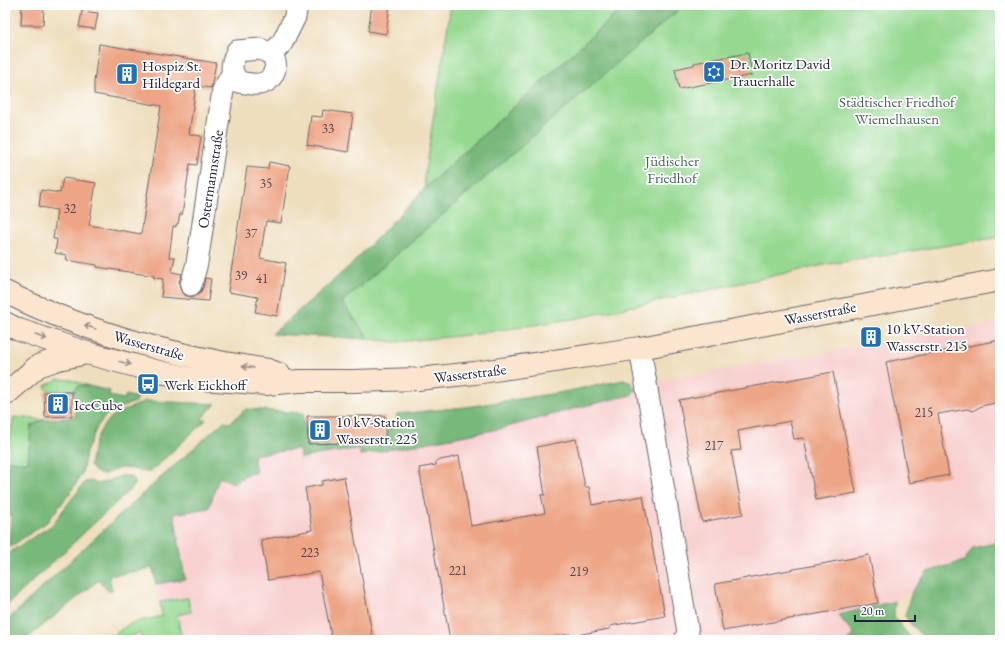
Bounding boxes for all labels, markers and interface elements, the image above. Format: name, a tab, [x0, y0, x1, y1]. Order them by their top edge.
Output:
place label: Dr. Moritz David Trauerhalle	[730, 54, 831, 90]
place label: Hospiz St. Hildegard	[142, 56, 202, 92]
synagogue icon: Dr. Moritz David Trauerhalle	[701, 59, 727, 85]
building icon: Hospiz St. Hildegard	[114, 61, 140, 87]
park label: Städtischer Friedhof Wiemelhausen	[839, 92, 957, 128]
house number: 33	[322, 120, 334, 137]
street label: Ostermannstraße	[193, 128, 227, 230]
park label: Jüdischer Friedhof	[643, 151, 699, 187]
house number: 35	[260, 175, 272, 192]
house number: 32	[64, 200, 77, 217]
house number: 37	[245, 225, 258, 242]
house number: 39	[235, 267, 248, 284]
house number: 41	[256, 270, 268, 287]
street label: Wasserstraße	[782, 297, 858, 329]
place label: 10 kV-Station Wasserstr. 215	[886, 319, 967, 355]
one-way arrow	[85, 323, 97, 331]
building icon: 10 kV-Station Wasserstr. 215	[858, 324, 884, 350]
street label: Wasserstraße	[111, 326, 187, 364]
one-way arrow	[35, 334, 48, 341]
street label: Wasserstraße	[433, 359, 507, 387]
one-way arrow	[118, 360, 131, 367]
one-way arrow	[242, 363, 255, 371]
bus stop icon: Werk Eickhoff	[135, 371, 161, 397]
place label: Werk Eickhoff	[164, 375, 249, 394]
building icon: IceCube	[45, 391, 71, 417]
place label: IceCube	[74, 395, 123, 414]
house number: 215	[915, 404, 933, 421]
place label: 10 kV-Station Wasserstr. 225	[336, 412, 417, 448]
building icon: 10 kV-Station Wasserstr. 225	[307, 417, 333, 443]
house number: 217	[705, 437, 724, 454]
house number: 223	[301, 544, 319, 561]
house number: 221	[449, 562, 467, 579]
house number: 219	[570, 563, 589, 580]
scale bar	[855, 597, 915, 623]
text: 20 m	[861, 603, 885, 619]

